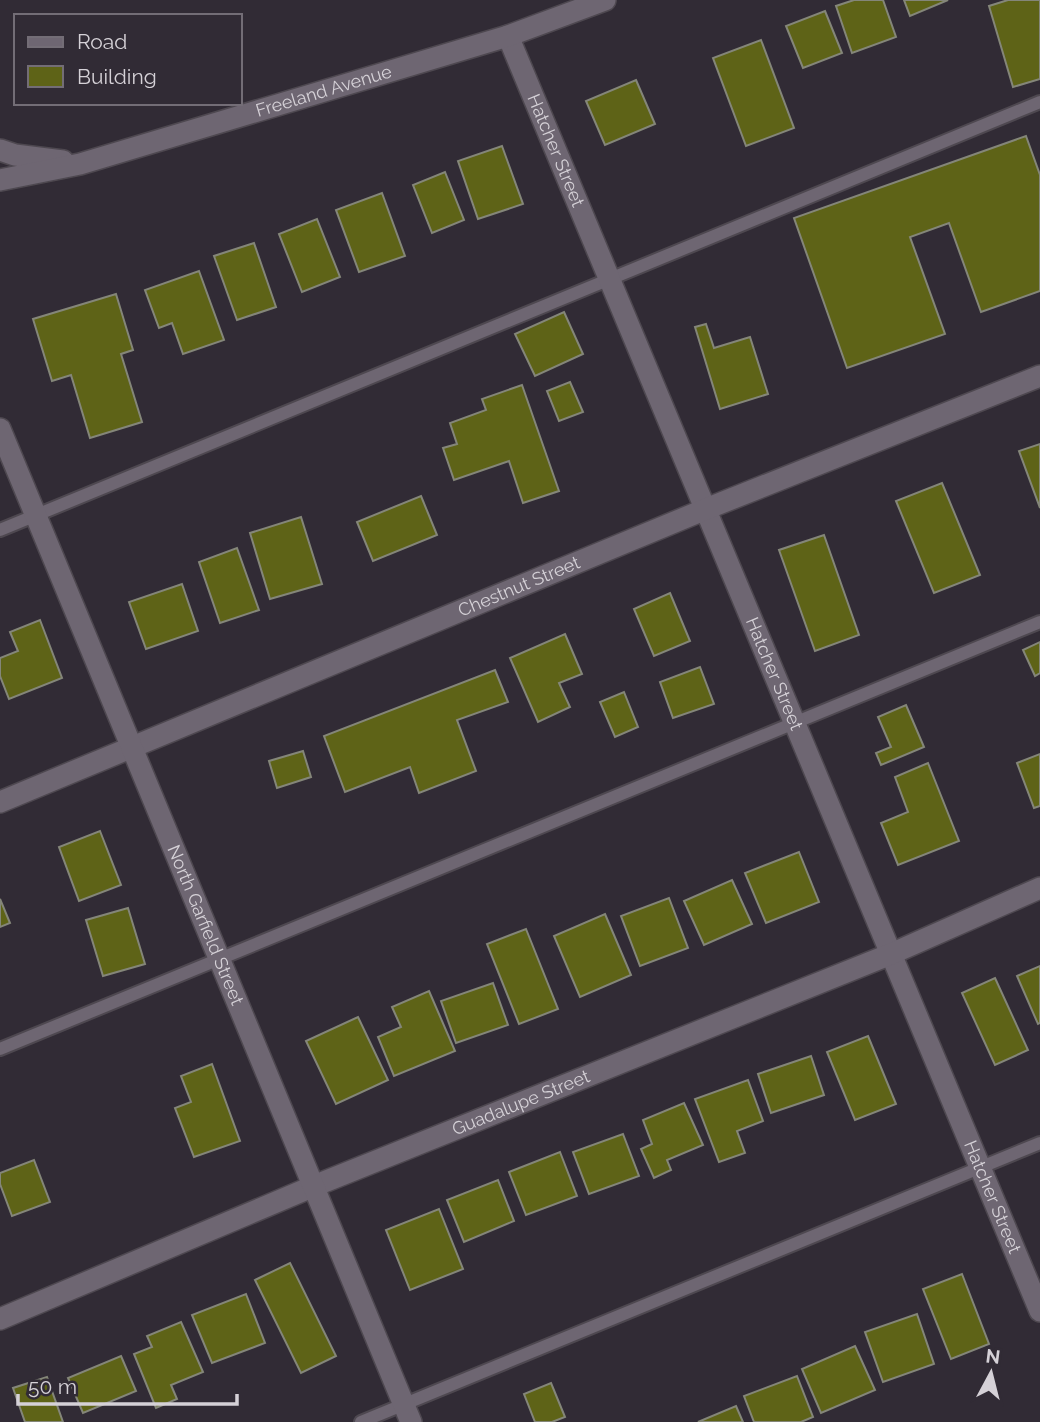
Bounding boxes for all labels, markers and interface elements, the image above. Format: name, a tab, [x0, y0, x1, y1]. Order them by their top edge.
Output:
legend	[14, 14, 242, 105]
text: Road	[77, 29, 127, 54]
street label: Freeland Avenue	[253, 60, 394, 121]
text: Building	[77, 64, 157, 89]
street label: Hatcher Street	[523, 91, 589, 210]
street label: Chestnut Street	[455, 552, 583, 621]
street label: Hatcher Street	[742, 614, 807, 733]
street label: North Garfield Street	[163, 842, 248, 1008]
street label: Guadalupe Street	[449, 1065, 592, 1139]
street label: Hatcher Street	[960, 1137, 1026, 1256]
north arrow	[956, 1338, 1026, 1408]
text: N	[985, 1344, 1002, 1368]
scale bar	[18, 1362, 236, 1406]
text: 50 m	[28, 1374, 77, 1399]

